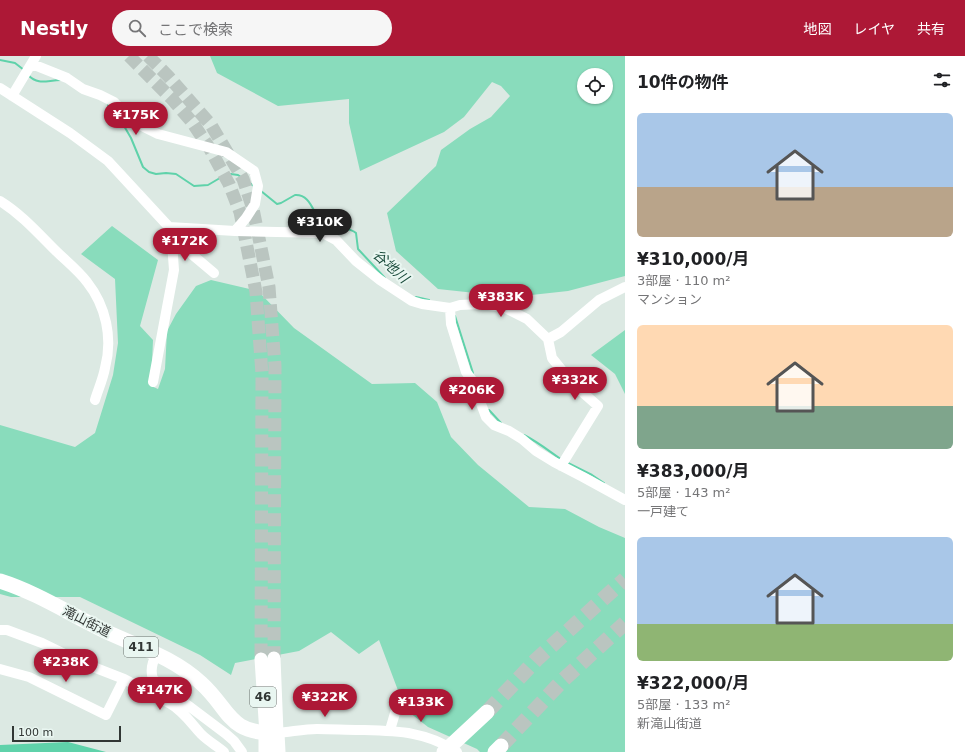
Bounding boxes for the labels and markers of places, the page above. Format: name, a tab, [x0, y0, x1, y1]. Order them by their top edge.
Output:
pin: ¥175K	[108, 102, 164, 136]
pin: ¥310K	[292, 209, 348, 243]
pin: ¥172K	[157, 228, 213, 262]
pin: ¥383K	[473, 284, 529, 318]
pin: ¥332K	[547, 367, 603, 401]
pin: ¥206K	[444, 377, 500, 411]
pin: ¥238K	[38, 649, 94, 683]
pin: ¥147K	[132, 677, 188, 711]
pin: ¥322K	[297, 684, 353, 718]
pin: ¥133K	[393, 689, 449, 723]

